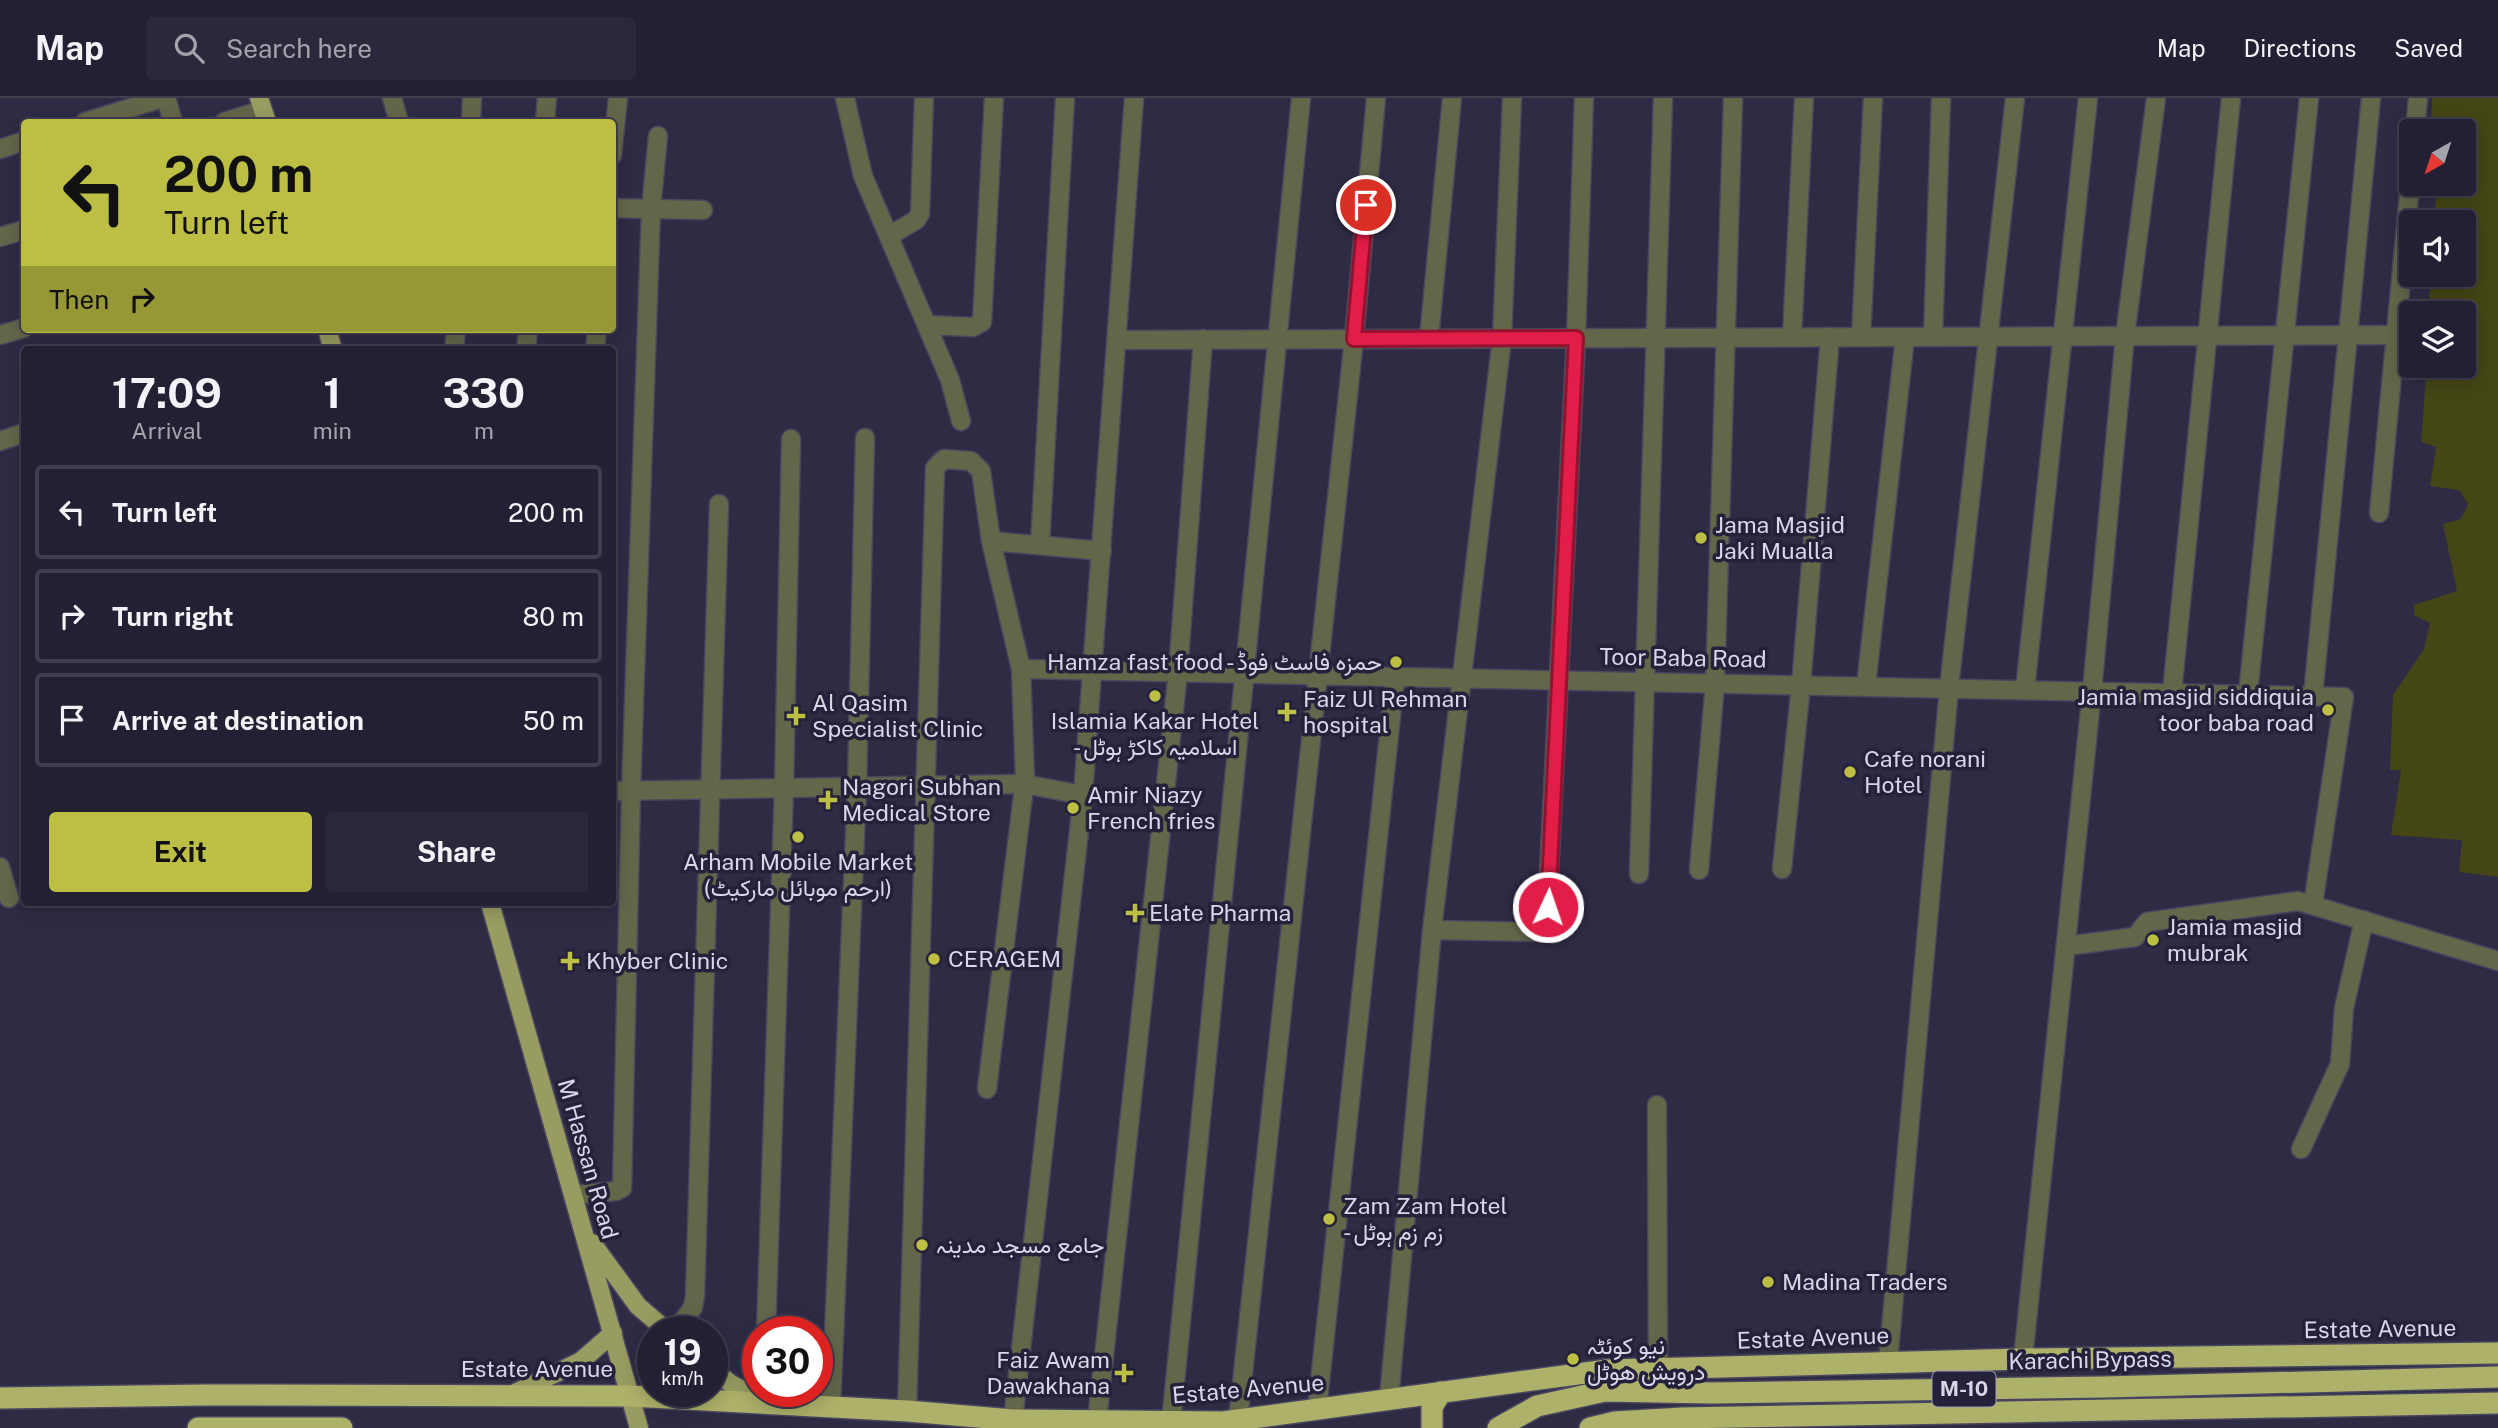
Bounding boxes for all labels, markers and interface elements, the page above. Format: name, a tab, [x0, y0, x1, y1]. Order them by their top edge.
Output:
search box	[146, 17, 636, 80]
text: Map	[35, 29, 104, 67]
icon: search	[170, 29, 208, 67]
text: Search here	[226, 33, 372, 64]
text: Map	[2157, 34, 2206, 62]
text: Directions	[2244, 34, 2356, 62]
text: Saved	[2394, 34, 2463, 62]
north arrow	[2399, 119, 2476, 196]
map controls	[2399, 119, 2476, 378]
text: 200 m	[164, 145, 313, 203]
icon: left	[49, 147, 140, 238]
pin	[1336, 175, 1396, 235]
icon: arrive	[1347, 186, 1385, 224]
text: Turn left	[164, 204, 289, 241]
button: sound	[2399, 210, 2476, 287]
icon: right	[123, 280, 161, 318]
text: Then	[49, 284, 109, 315]
button: layers	[2399, 301, 2476, 378]
text: 17:09	[112, 368, 222, 417]
text: 1	[323, 368, 341, 417]
text: 330	[443, 368, 525, 417]
text: Arrival	[131, 417, 202, 444]
text: min	[313, 417, 352, 444]
text: m	[474, 417, 494, 444]
icon: left	[53, 493, 91, 531]
text: Turn left	[112, 497, 217, 528]
text: 200 m	[508, 497, 584, 528]
place label: Jama Masjid Jaki Mualla	[1715, 511, 1845, 564]
marker: Jama Masjid Jaki Mualla	[1693, 530, 1709, 546]
icon: right	[53, 597, 91, 635]
text: Turn right	[112, 601, 234, 632]
text: 80 m	[523, 601, 584, 632]
street label: Toor Baba Road	[1599, 643, 1767, 672]
place label: Hamza fast food - حمزہ فاسٹ فوڈ	[1047, 648, 1382, 677]
marker: Hamza fast food - حمزہ فاسٹ فوڈ	[1388, 654, 1404, 670]
place label: Jamia masjid siddiquia toor baba road	[2077, 683, 2314, 736]
place label: Faiz Ul Rehman hospital	[1303, 685, 1467, 738]
marker: Islamia Kakar Hotel - اسلامیہ کاکڑ ہوٹل	[1147, 688, 1163, 704]
place label: Al Qasim Specialist Clinic	[812, 689, 983, 742]
icon: arrive	[53, 701, 91, 739]
marker: Faiz Ul Rehman hospital	[1277, 702, 1297, 722]
marker: Jamia masjid siddiquia toor baba road	[2320, 702, 2336, 718]
text: Arrive at destination	[112, 705, 364, 736]
text: 50 m	[523, 705, 584, 736]
marker: Al Qasim Specialist Clinic	[786, 706, 806, 726]
place label: Islamia Kakar Hotel - اسلامیہ کاکڑ ہوٹل	[1051, 707, 1259, 762]
place label: Cafe norani Hotel	[1864, 745, 1986, 798]
marker: Cafe norani Hotel	[1842, 764, 1858, 780]
place label: Nagori Subhan Medical Store	[842, 773, 1001, 826]
place label: Amir Niazy French fries	[1087, 781, 1215, 834]
marker: Nagori Subhan Medical Store	[820, 792, 836, 808]
marker: Amir Niazy French fries	[1065, 800, 1081, 816]
button: Exit	[49, 812, 312, 892]
button: Share	[326, 812, 588, 892]
marker: Arham Mobile Market (ارحم موبائل مارکیٹ)	[790, 829, 806, 845]
place label: Arham Mobile Market (ارحم موبائل مارکیٹ)	[683, 848, 913, 903]
position arrow	[1511, 870, 1585, 944]
place label: Elate Pharma	[1149, 899, 1291, 926]
marker: Elate Pharma	[1127, 905, 1143, 921]
place label: Jamia masjid mubrak	[2167, 913, 2302, 966]
marker: Jamia masjid mubrak	[2145, 932, 2161, 948]
place label: CERAGEM	[948, 945, 1061, 972]
place label: Khyber Clinic	[586, 947, 728, 974]
marker: Khyber Clinic	[560, 951, 580, 971]
marker: CERAGEM	[926, 951, 942, 967]
street label: M Hassan Road	[553, 1076, 624, 1242]
place label: Zam Zam Hotel - زم زم ہوٹل	[1343, 1192, 1508, 1247]
marker: Zam Zam Hotel - زم زم ہوٹل	[1321, 1211, 1337, 1227]
place label: جامع مسجد مدینہ	[936, 1231, 1104, 1261]
marker: جامع مسجد مدینہ	[914, 1237, 930, 1253]
place label: Madina Traders	[1782, 1268, 1948, 1295]
marker: Madina Traders	[1760, 1274, 1776, 1290]
street label: Estate Avenue	[2303, 1314, 2457, 1343]
speed limit sign: 30	[742, 1316, 833, 1407]
street label: Estate Avenue	[1736, 1321, 1890, 1354]
text: 19	[663, 1332, 702, 1373]
place label: نیو کوئٹہ درویش ھوٹل	[1587, 1332, 1705, 1387]
street label: Karachi Bypass	[2008, 1345, 2172, 1374]
place label: Faiz Awam Dawakhana	[987, 1346, 1110, 1399]
marker: نیو کوئٹہ درویش ھوٹل	[1565, 1351, 1581, 1367]
street label: Estate Avenue	[461, 1355, 613, 1382]
marker: Faiz Awam Dawakhana	[1116, 1365, 1132, 1381]
text: km/h	[661, 1368, 704, 1389]
street label: Estate Avenue	[1171, 1368, 1325, 1409]
road number: M-10	[1932, 1372, 1996, 1406]

